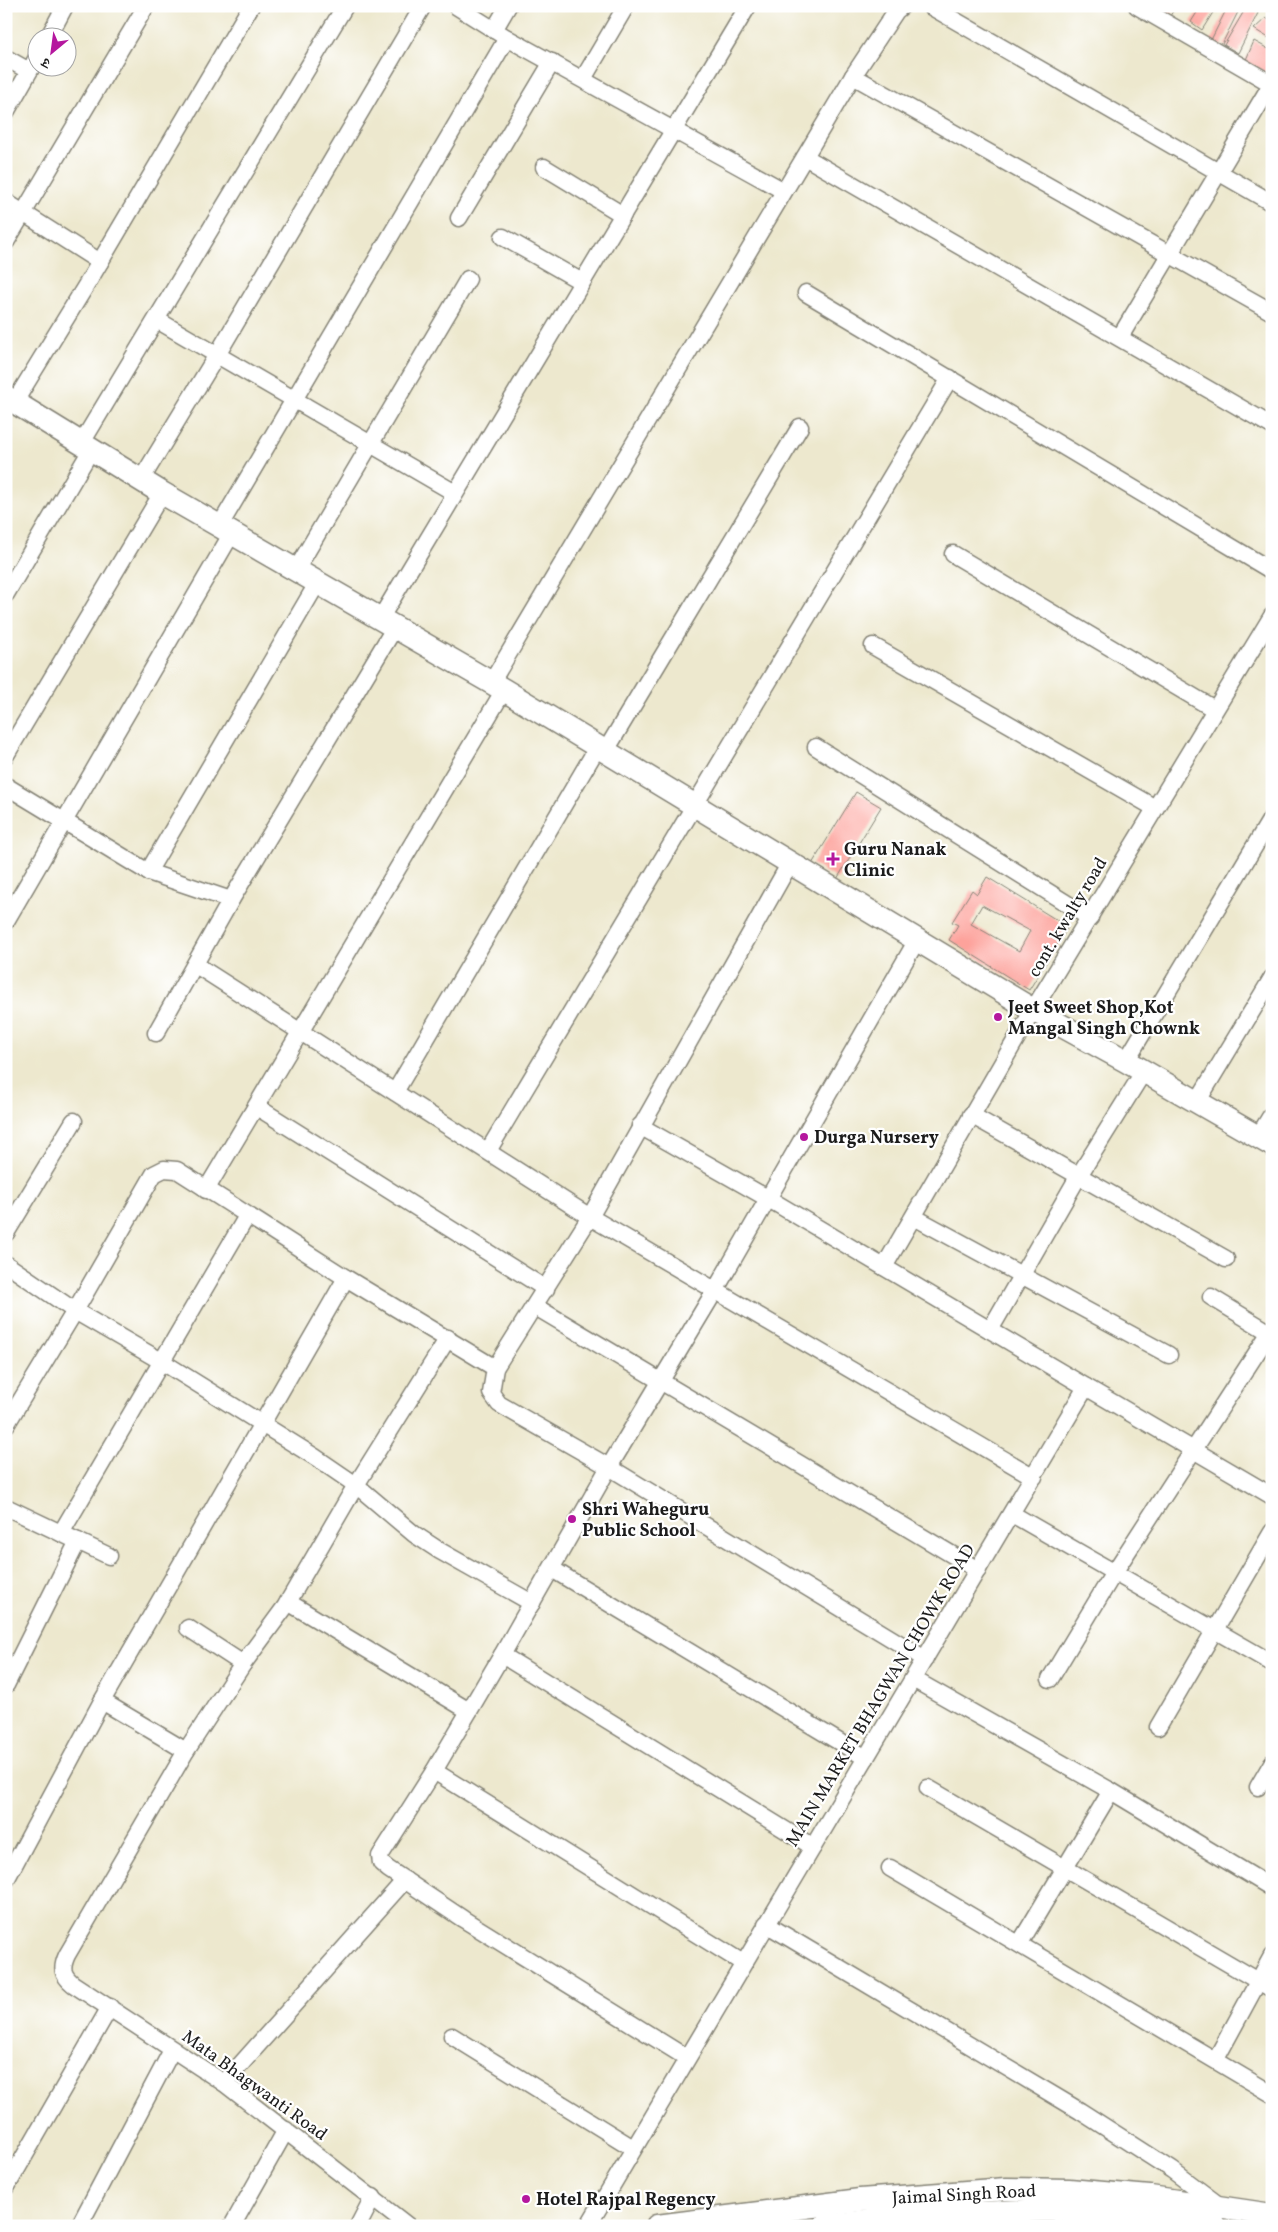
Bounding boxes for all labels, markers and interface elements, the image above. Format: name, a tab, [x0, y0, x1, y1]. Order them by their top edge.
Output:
north arrow	[28, 28, 78, 78]
text: उ	[38, 52, 55, 73]
place label: Guru Nanak Clinic	[844, 838, 947, 884]
marker: Guru Nanak Clinic	[826, 852, 840, 866]
street label: cont. kwalty road	[1023, 853, 1114, 982]
place label: Jeet Sweet Shop,Kot Mangal Singh Chownk	[1007, 996, 1200, 1042]
marker: Jeet Sweet Shop,Kot Mangal Singh Chownk	[992, 1011, 1004, 1023]
place label: Durga Nursery	[814, 1126, 939, 1151]
marker: Durga Nursery	[798, 1131, 810, 1143]
place label: Shri Waheguru Public School	[582, 1498, 709, 1544]
marker: Shri Waheguru Public School	[566, 1513, 578, 1525]
street label: MAIN MARKET BHAGWAN CHOWK ROAD	[781, 1540, 982, 1852]
street label: Mata Bhagwanti Road	[176, 2025, 332, 2147]
street label: Jaimal Singh Road	[891, 2179, 1037, 2212]
place label: Hotel Rajpal Regency	[536, 2188, 716, 2213]
marker: Hotel Rajpal Regency	[520, 2193, 532, 2205]

